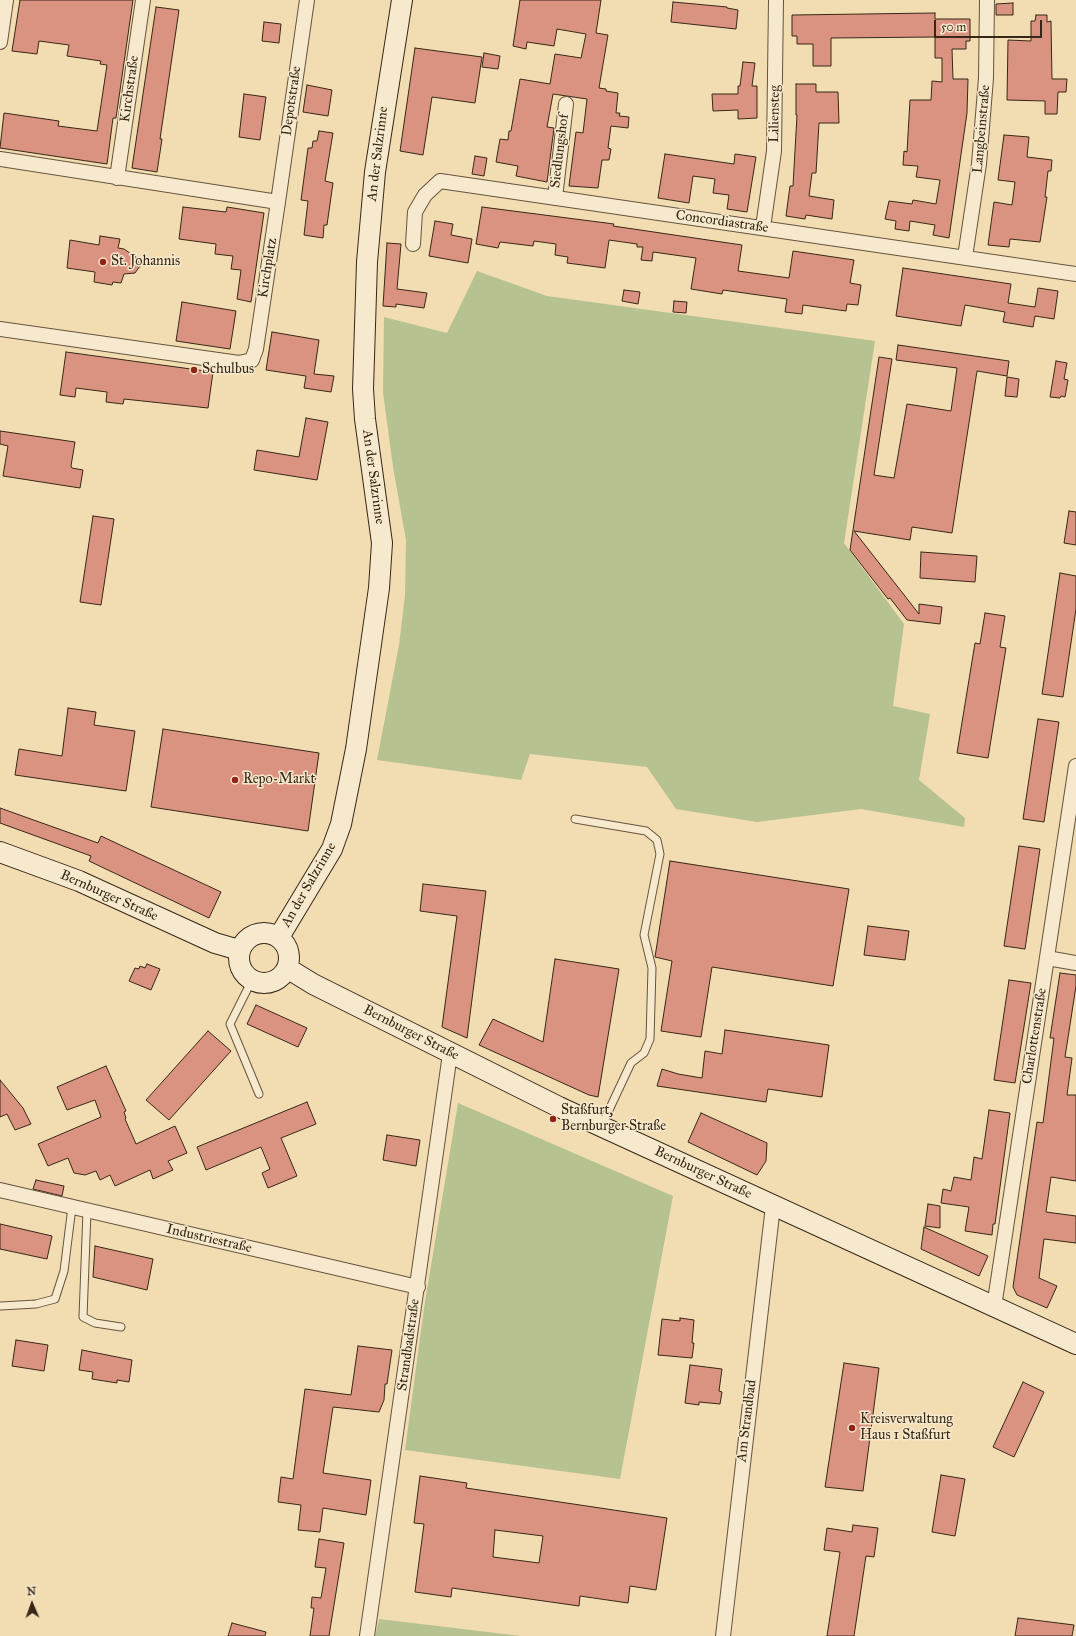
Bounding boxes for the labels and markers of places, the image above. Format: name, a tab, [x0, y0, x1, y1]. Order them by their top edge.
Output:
place label: St. Johannis	[111, 254, 180, 270]
marker: St. Johannis	[98, 257, 108, 267]
place label: Schulbus	[202, 362, 254, 378]
marker: Schulbus	[189, 365, 199, 375]
place label: Repo-Markt	[243, 772, 315, 788]
marker: Repo-Markt	[230, 775, 240, 785]
place label: Staßfurt, Bernburger Straße	[561, 1103, 666, 1136]
marker: Staßfurt, Bernburger Straße	[548, 1114, 558, 1124]
place label: Kreisverwaltung Haus 1 Staßfurt	[860, 1412, 953, 1444]
marker: Kreisverwaltung Haus 1 Staßfurt	[847, 1423, 857, 1433]

